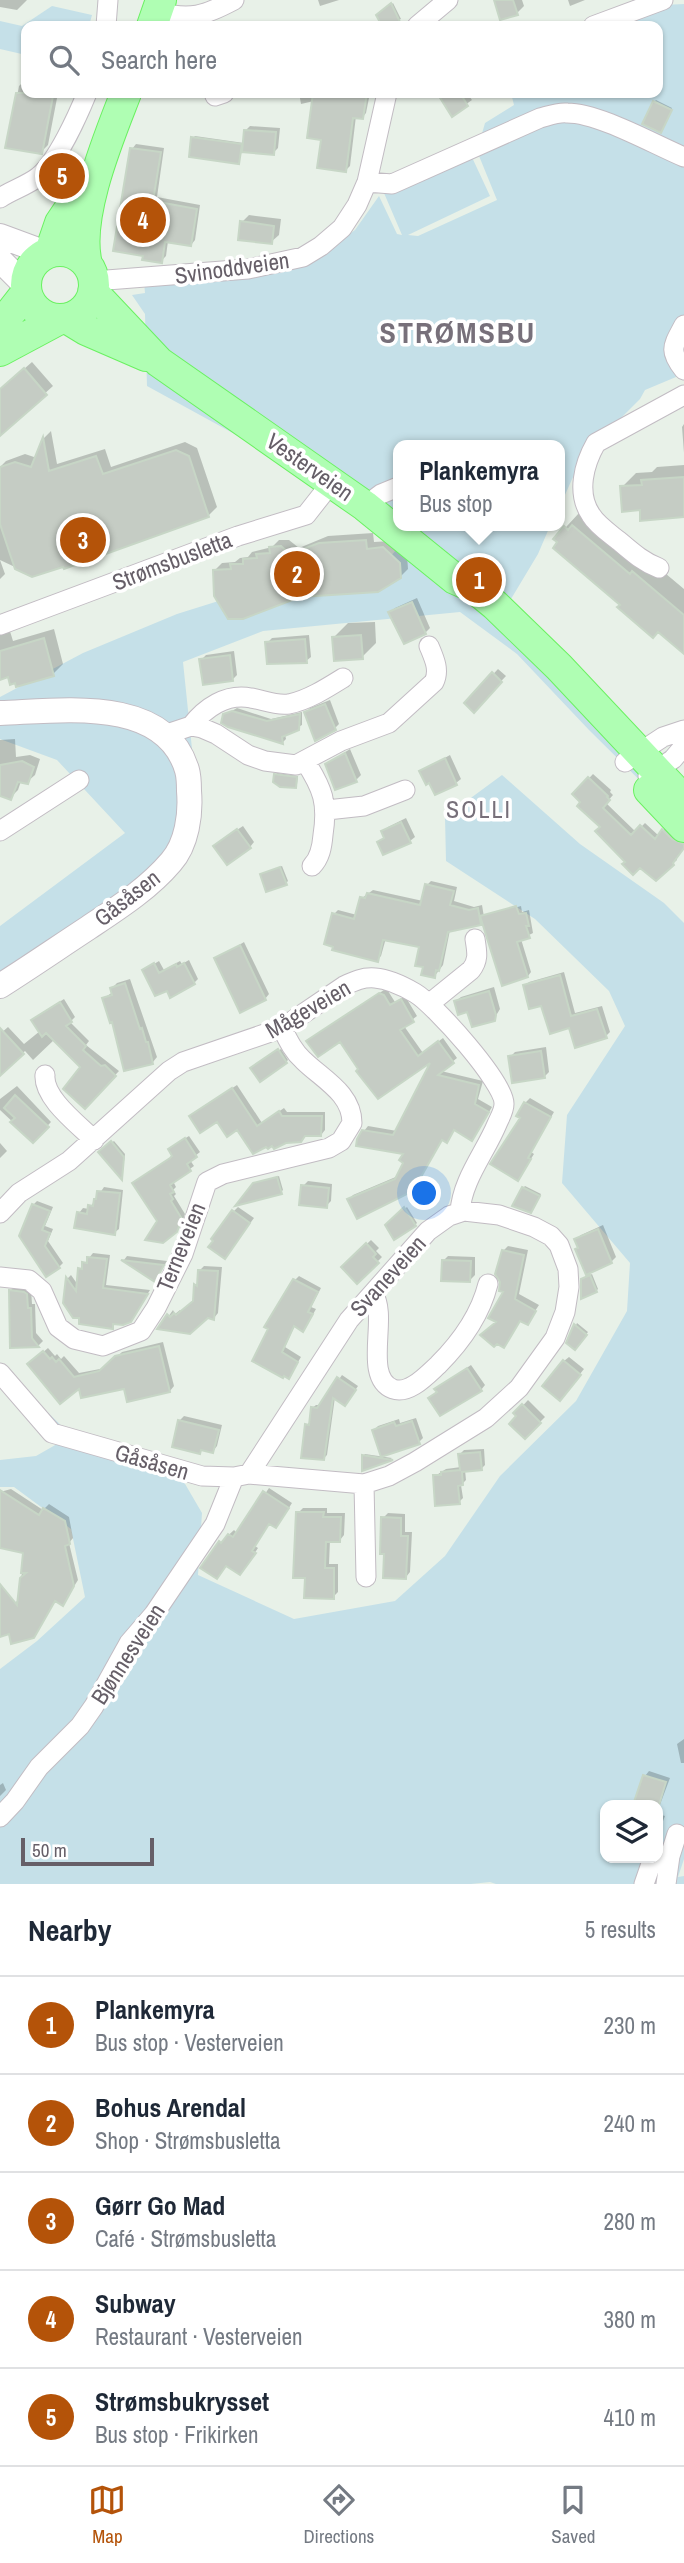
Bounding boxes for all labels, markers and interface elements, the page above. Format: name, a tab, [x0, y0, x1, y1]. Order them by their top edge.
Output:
search box	[21, 21, 663, 98]
icon: search	[45, 41, 83, 79]
text: Search here	[101, 42, 217, 77]
pin: 5	[39, 150, 85, 202]
pin: 4	[120, 194, 166, 246]
street label: Svinoddveien	[173, 244, 291, 291]
district label: STRØMSBU	[380, 312, 536, 352]
street label: Vesterveien	[261, 425, 360, 508]
popup	[393, 440, 565, 531]
text: Plankemyra	[419, 453, 539, 488]
text: Bus stop	[419, 488, 493, 519]
pin: 3	[60, 514, 106, 566]
street label: Strømsbusletta	[108, 523, 237, 598]
pin: 2	[274, 548, 320, 600]
pin: 1	[456, 554, 502, 606]
district label: SOLLI	[446, 793, 512, 825]
street label: Gåsåsen	[87, 862, 166, 933]
street label: Mågeveien	[260, 972, 356, 1045]
your location	[407, 1176, 441, 1210]
street label: Terneveien	[149, 1198, 212, 1296]
street label: Svaneveien	[343, 1228, 432, 1323]
street label: Gåsåsen	[112, 1436, 193, 1487]
street label: Bjønnesveien	[83, 1597, 172, 1710]
map controls	[600, 1800, 663, 1863]
button: layers	[600, 1800, 663, 1863]
scale bar	[21, 1835, 154, 1867]
text: 50 m	[32, 1837, 67, 1863]
text: Nearby	[28, 1910, 111, 1950]
text: 5 results	[585, 1914, 656, 1945]
text: Plankemyra	[95, 1992, 215, 2027]
text: 1	[46, 2010, 56, 2041]
text: 230 m	[604, 2010, 656, 2041]
text: Bus stop · Vesterveien	[95, 2027, 284, 2058]
text: Bohus Arendal	[95, 2090, 246, 2125]
text: 2	[46, 2108, 56, 2139]
text: 240 m	[604, 2108, 656, 2139]
text: Shop · Strømsbusletta	[95, 2125, 281, 2156]
text: Gørr Go Mad	[95, 2188, 225, 2223]
text: 3	[46, 2206, 56, 2237]
text: 280 m	[604, 2206, 656, 2237]
text: Café · Strømsbusletta	[95, 2223, 276, 2254]
text: Subway	[95, 2286, 176, 2321]
text: 4	[46, 2304, 56, 2335]
text: 380 m	[604, 2304, 656, 2335]
text: Restaurant · Vesterveien	[95, 2321, 303, 2352]
text: Strømsbukrysset	[95, 2384, 269, 2419]
text: 5	[46, 2402, 56, 2433]
text: 410 m	[604, 2402, 656, 2433]
text: Bus stop · Frikirken	[95, 2419, 259, 2450]
tab: Map	[88, 2481, 126, 2549]
tab: Directions	[303, 2481, 374, 2549]
tab: Saved	[551, 2481, 596, 2549]

